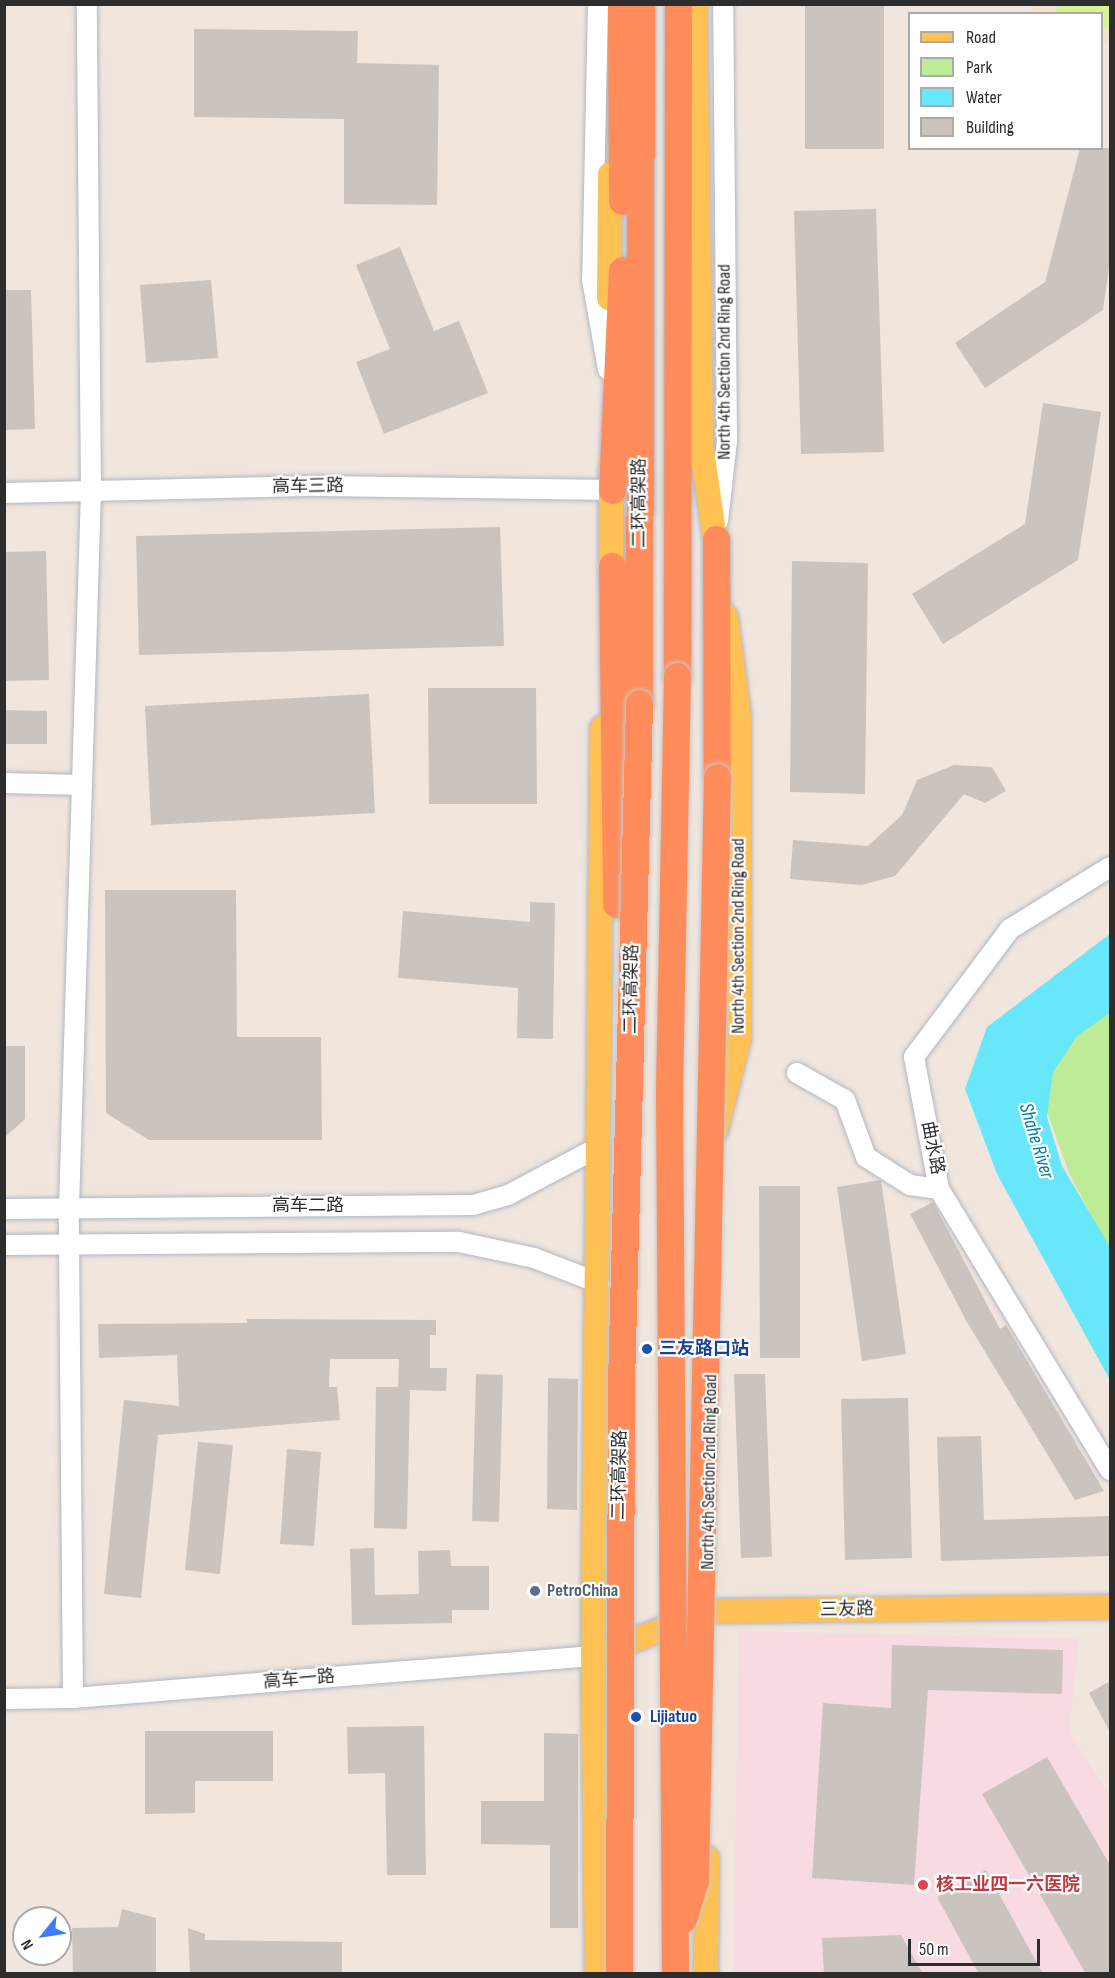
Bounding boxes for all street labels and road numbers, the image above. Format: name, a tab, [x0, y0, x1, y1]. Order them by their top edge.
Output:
street label: North 4th Section 2nd Ring Road	[714, 264, 736, 460]
street label: 二环高架路	[629, 458, 651, 548]
street label: 高车三路	[272, 476, 344, 498]
street label: North 4th Section 2nd Ring Road	[728, 838, 750, 1034]
street label: 二环高架路	[620, 944, 644, 1034]
street label: 曲水路	[916, 1119, 948, 1177]
street label: 高车二路	[272, 1195, 344, 1217]
street label: North 4th Section 2nd Ring Road	[697, 1374, 723, 1570]
street label: 二环高架路	[608, 1430, 632, 1520]
street label: 三友路	[820, 1599, 874, 1621]
street label: 高车一路	[262, 1666, 336, 1694]

